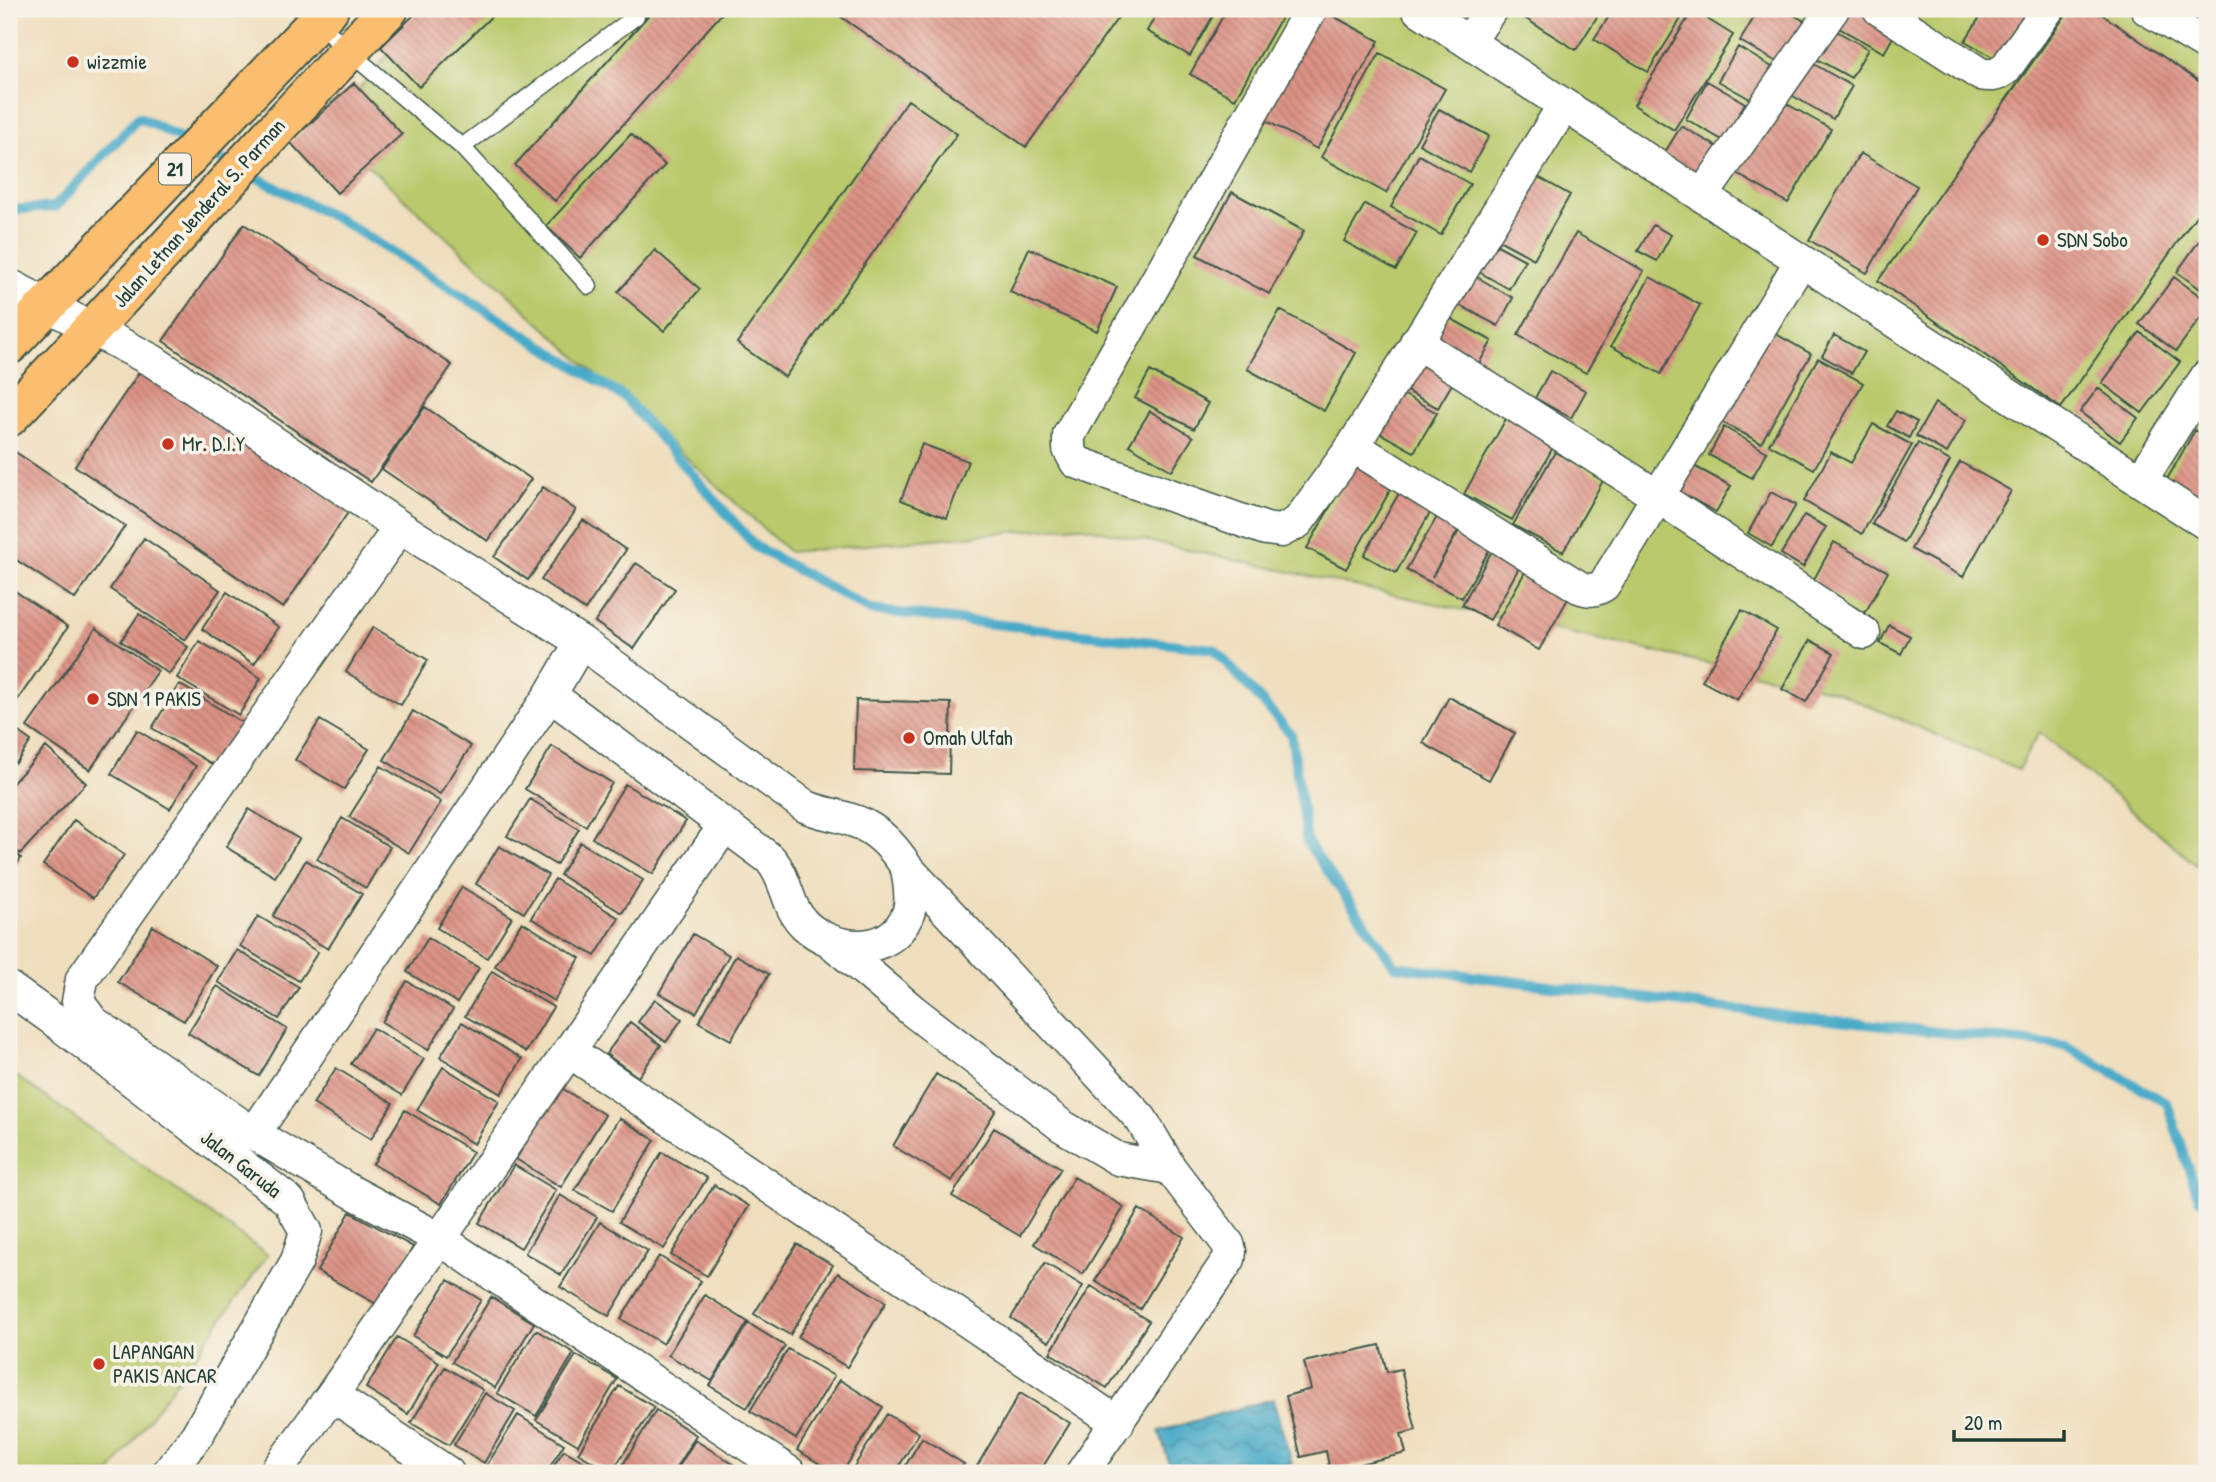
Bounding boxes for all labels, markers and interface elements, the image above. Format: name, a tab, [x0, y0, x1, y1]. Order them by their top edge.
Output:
place label: wizzmie	[87, 47, 147, 76]
marker: wizzmie	[65, 54, 81, 70]
street label: Jalan Letnan Jenderal S. Parman	[106, 112, 292, 314]
road number: 21	[159, 154, 191, 184]
place label: SDN Sobo	[2057, 225, 2128, 254]
marker: SDN Sobo	[2035, 232, 2051, 248]
place label: Mr. D.I.Y	[182, 429, 246, 458]
marker: Mr. D.I.Y	[160, 436, 176, 452]
place label: SDN 1 PAKIS	[107, 684, 201, 713]
marker: SDN 1 PAKIS	[85, 691, 101, 707]
place label: Omah Ulfah	[923, 723, 1013, 752]
marker: Omah Ulfah	[901, 730, 917, 746]
street label: Jalan Garuda	[195, 1123, 288, 1204]
place label: LAPANGAN PAKIS ANCAR	[113, 1337, 216, 1390]
marker: LAPANGAN PAKIS ANCAR	[91, 1356, 107, 1372]
scale bar	[1954, 1398, 2064, 1442]
text: 20 m	[1964, 1408, 2002, 1437]

